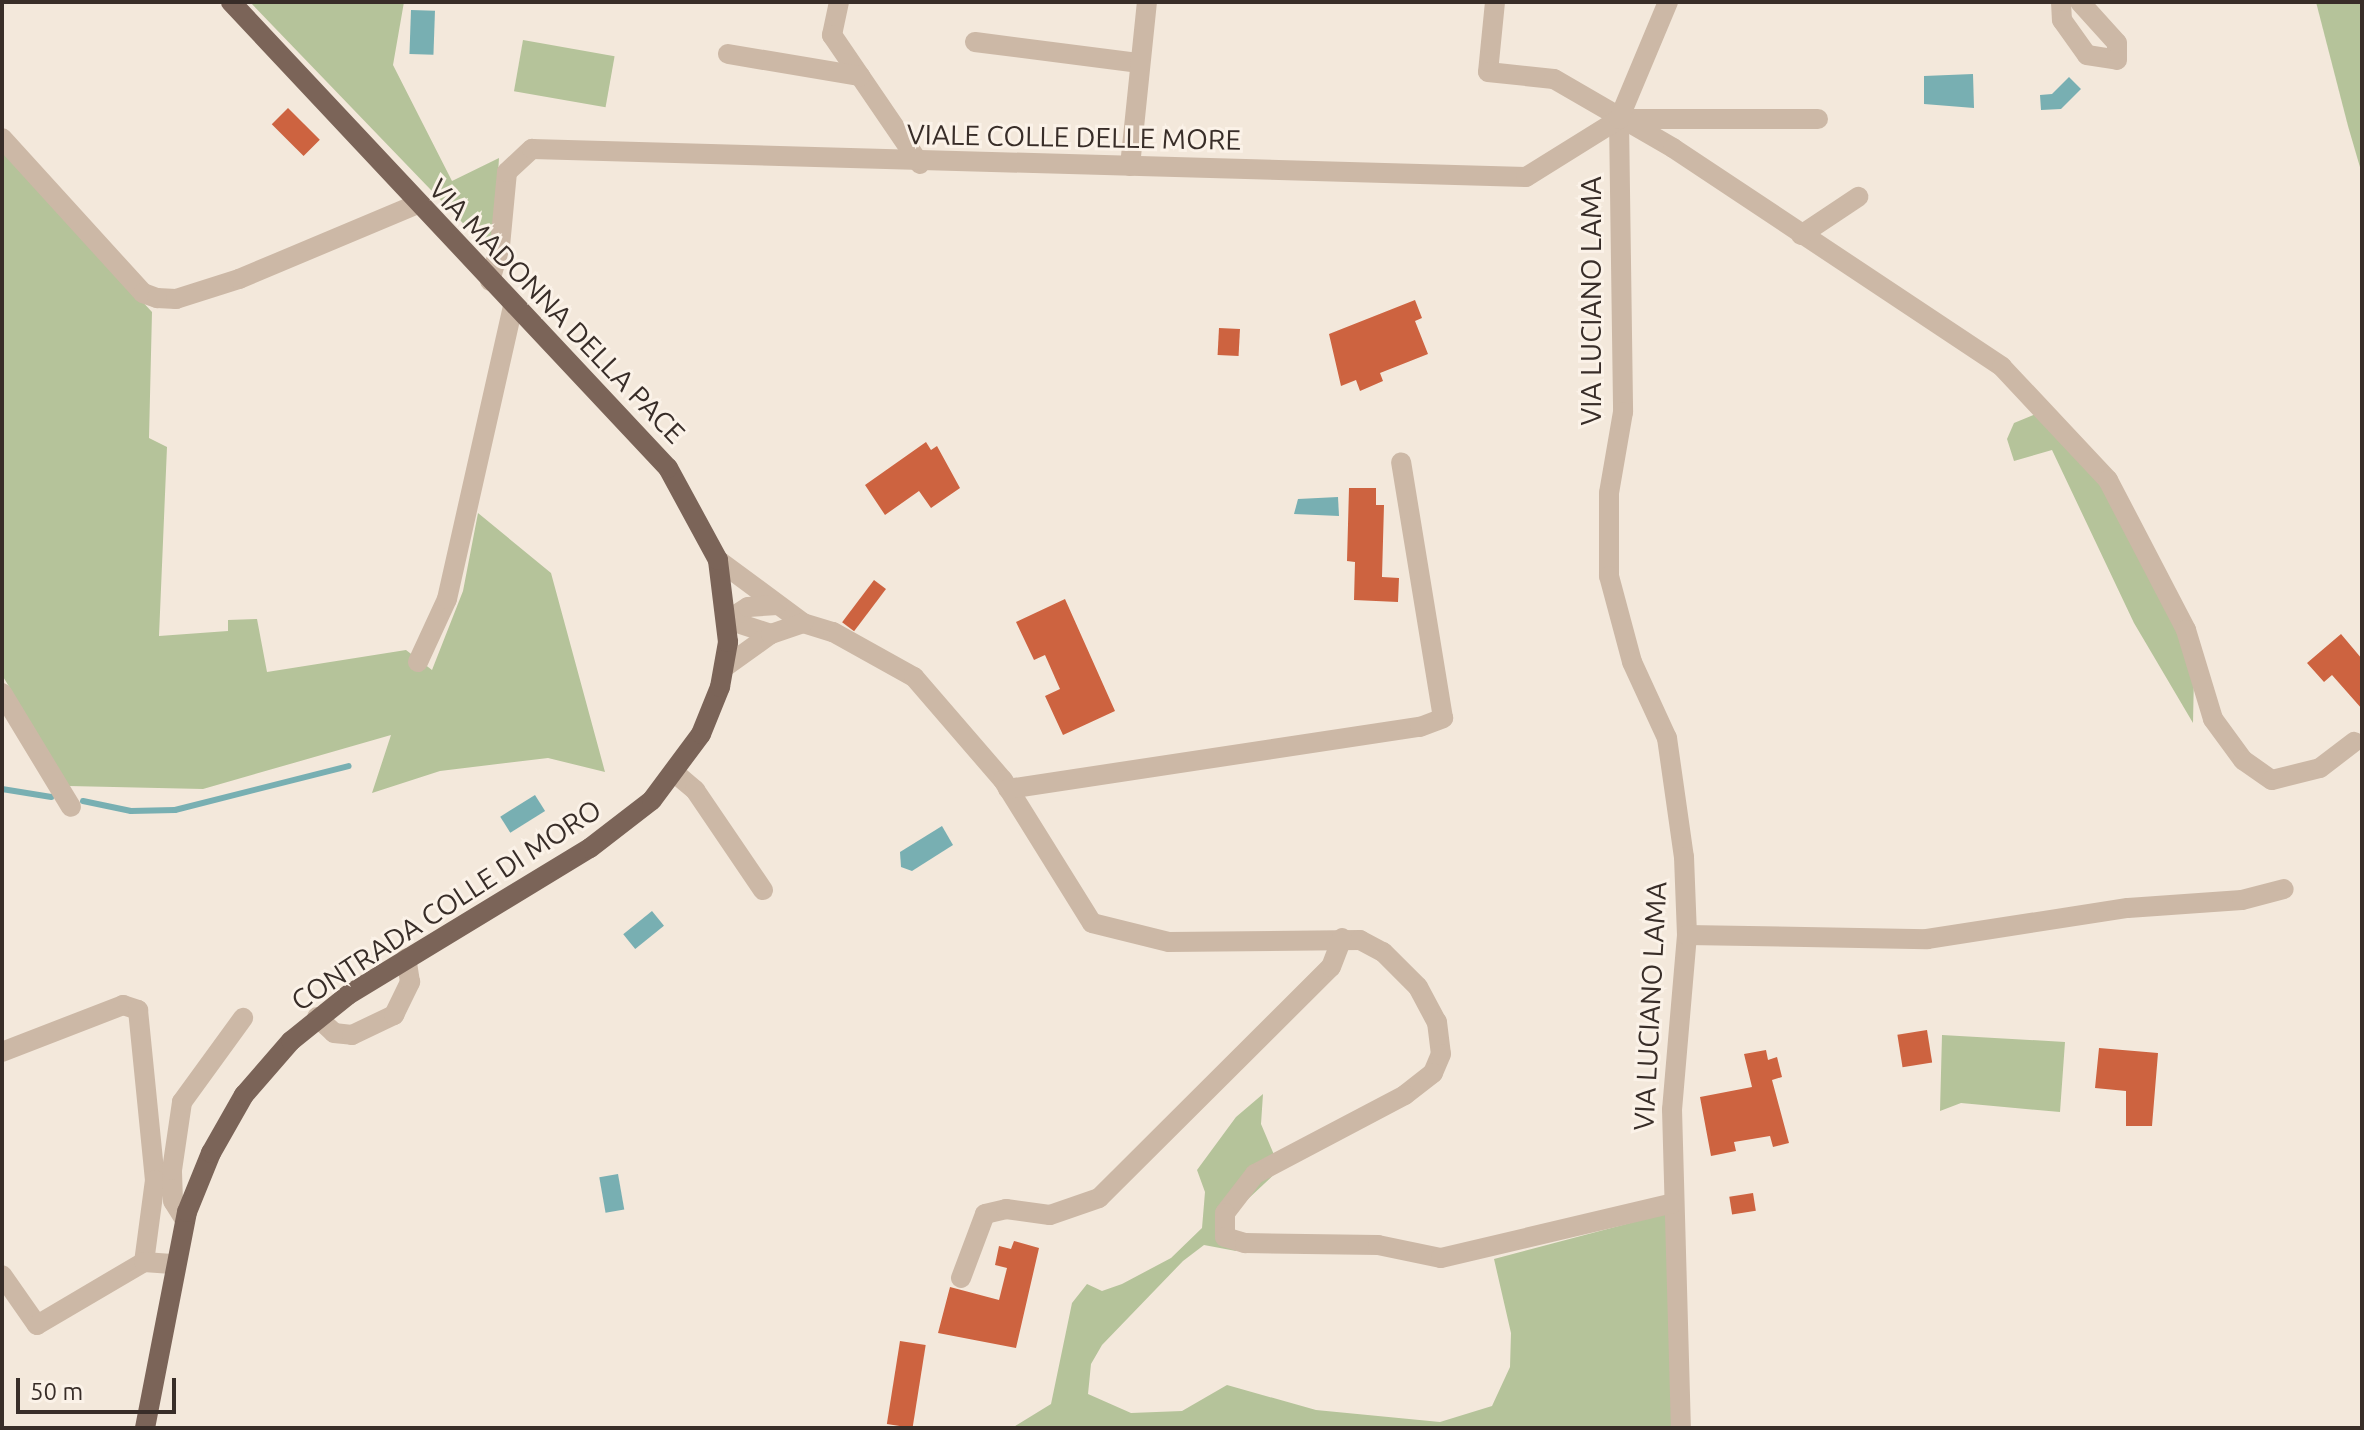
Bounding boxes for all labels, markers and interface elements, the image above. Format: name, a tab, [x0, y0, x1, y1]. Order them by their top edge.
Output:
street label: VIALE COLLE DELLE MORE	[907, 117, 1241, 157]
street label: VIA MADONNA DELLA PACE	[422, 172, 692, 450]
street label: VIA LUCIANO LAMA	[1574, 176, 1608, 426]
street label: CONTRADA COLLE DI MORO	[285, 792, 607, 1018]
street label: VIA LUCIANO LAMA	[1627, 881, 1673, 1131]
scale bar	[20, 1362, 180, 1412]
text: 50 m	[30, 1378, 83, 1405]

